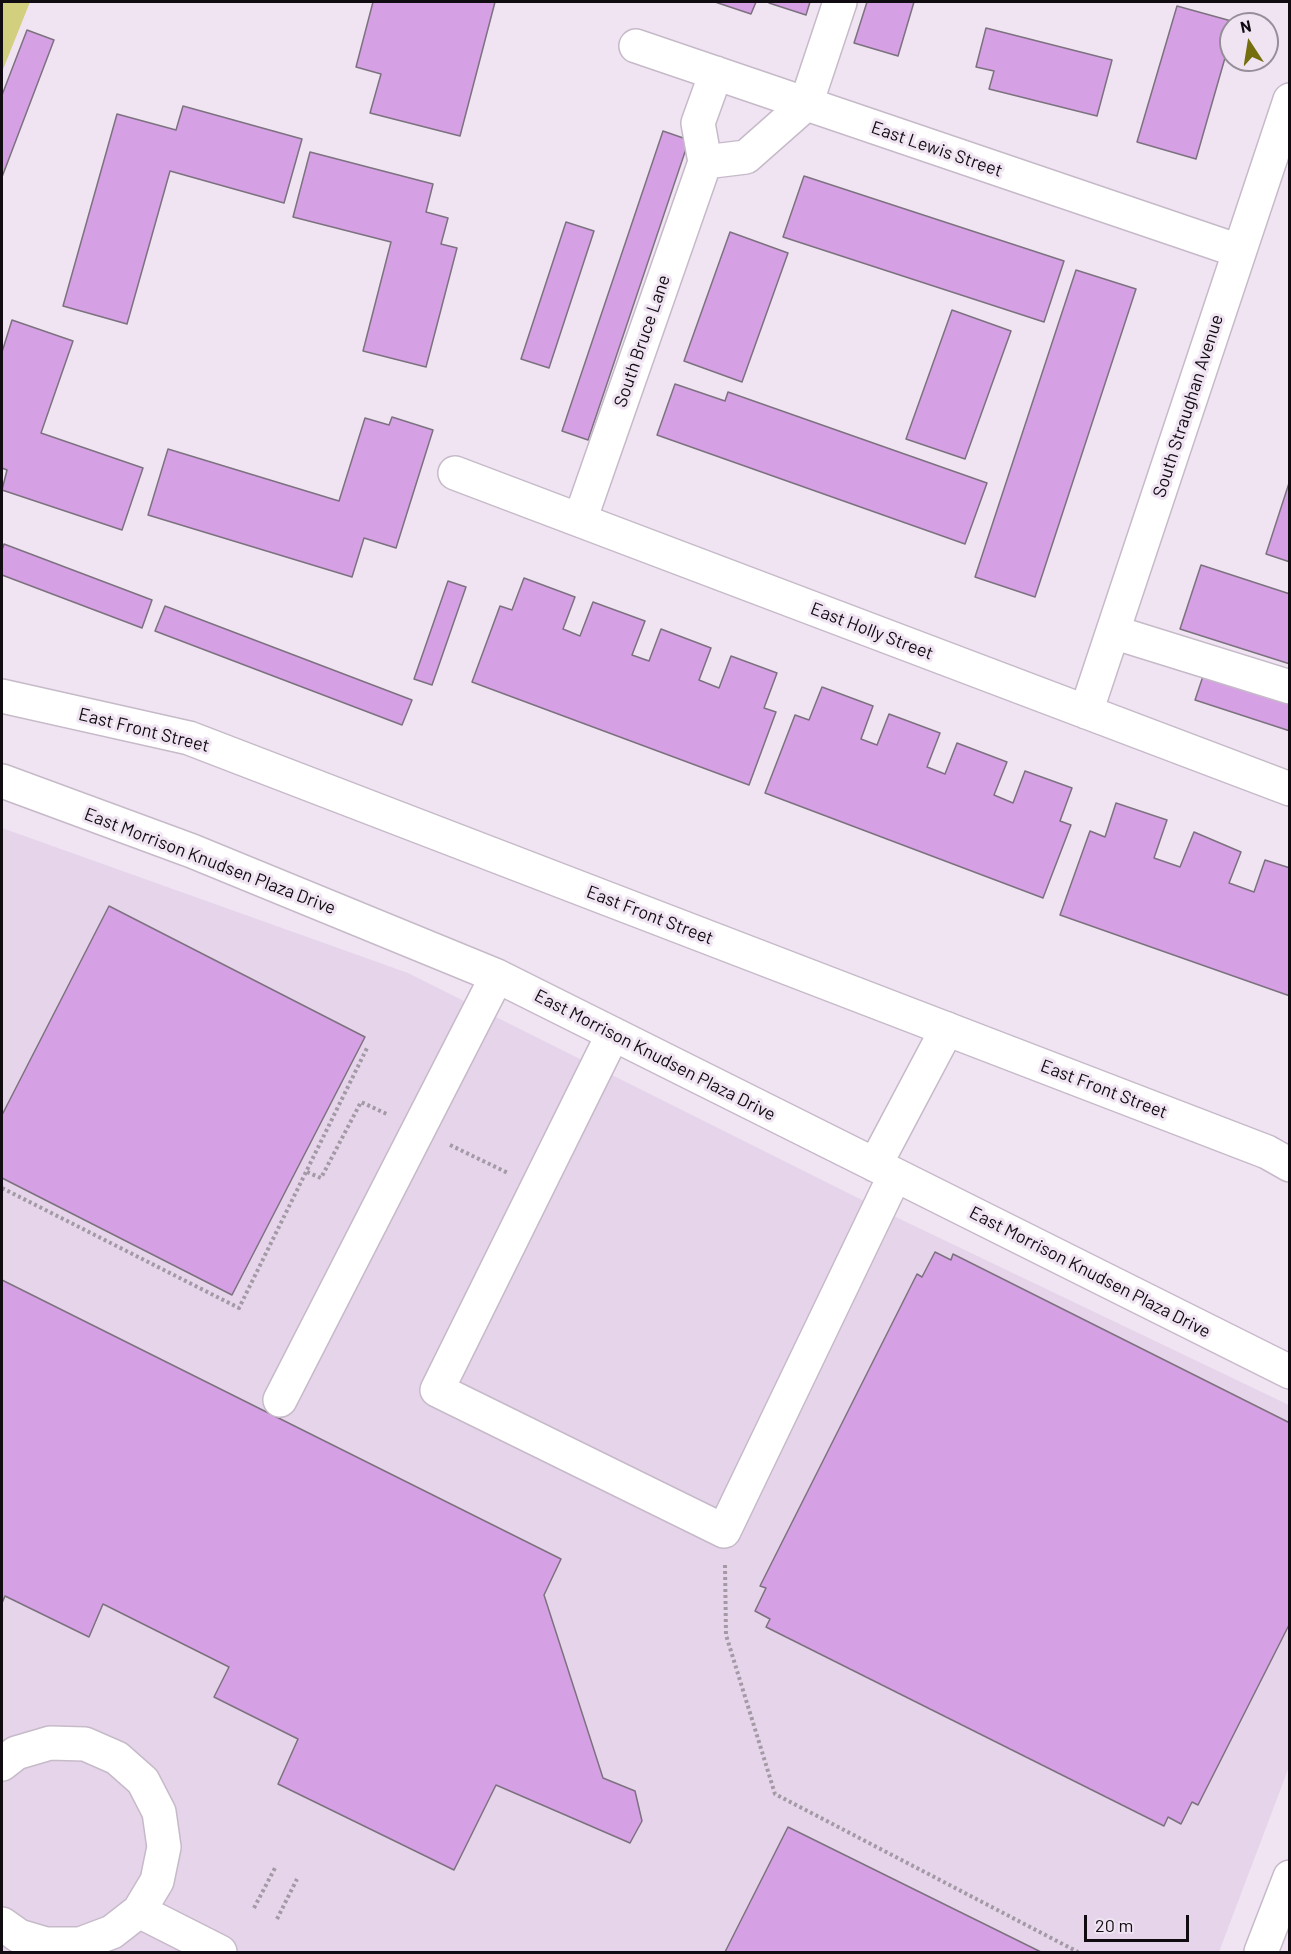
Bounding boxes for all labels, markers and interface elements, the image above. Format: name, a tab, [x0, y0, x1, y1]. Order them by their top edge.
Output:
north arrow	[1219, 12, 1279, 72]
text: N	[1238, 15, 1253, 36]
street label: East Lewis Street	[869, 116, 1005, 182]
street label: South Bruce Lane	[609, 272, 675, 410]
street label: South Straughan Avenue	[1148, 312, 1228, 500]
street label: East Holly Street	[808, 598, 936, 664]
street label: East Front Street	[76, 703, 212, 757]
street label: East Morrison Knudsen Plaza Drive	[81, 803, 339, 919]
street label: East Front Street	[584, 881, 716, 949]
street label: East Morrison Knudsen Plaza Drive	[531, 985, 779, 1125]
street label: East Front Street	[1038, 1055, 1170, 1123]
street label: East Morrison Knudsen Plaza Drive	[966, 1202, 1214, 1342]
scale bar	[1087, 1903, 1192, 1941]
text: 20 m	[1095, 1914, 1133, 1936]

